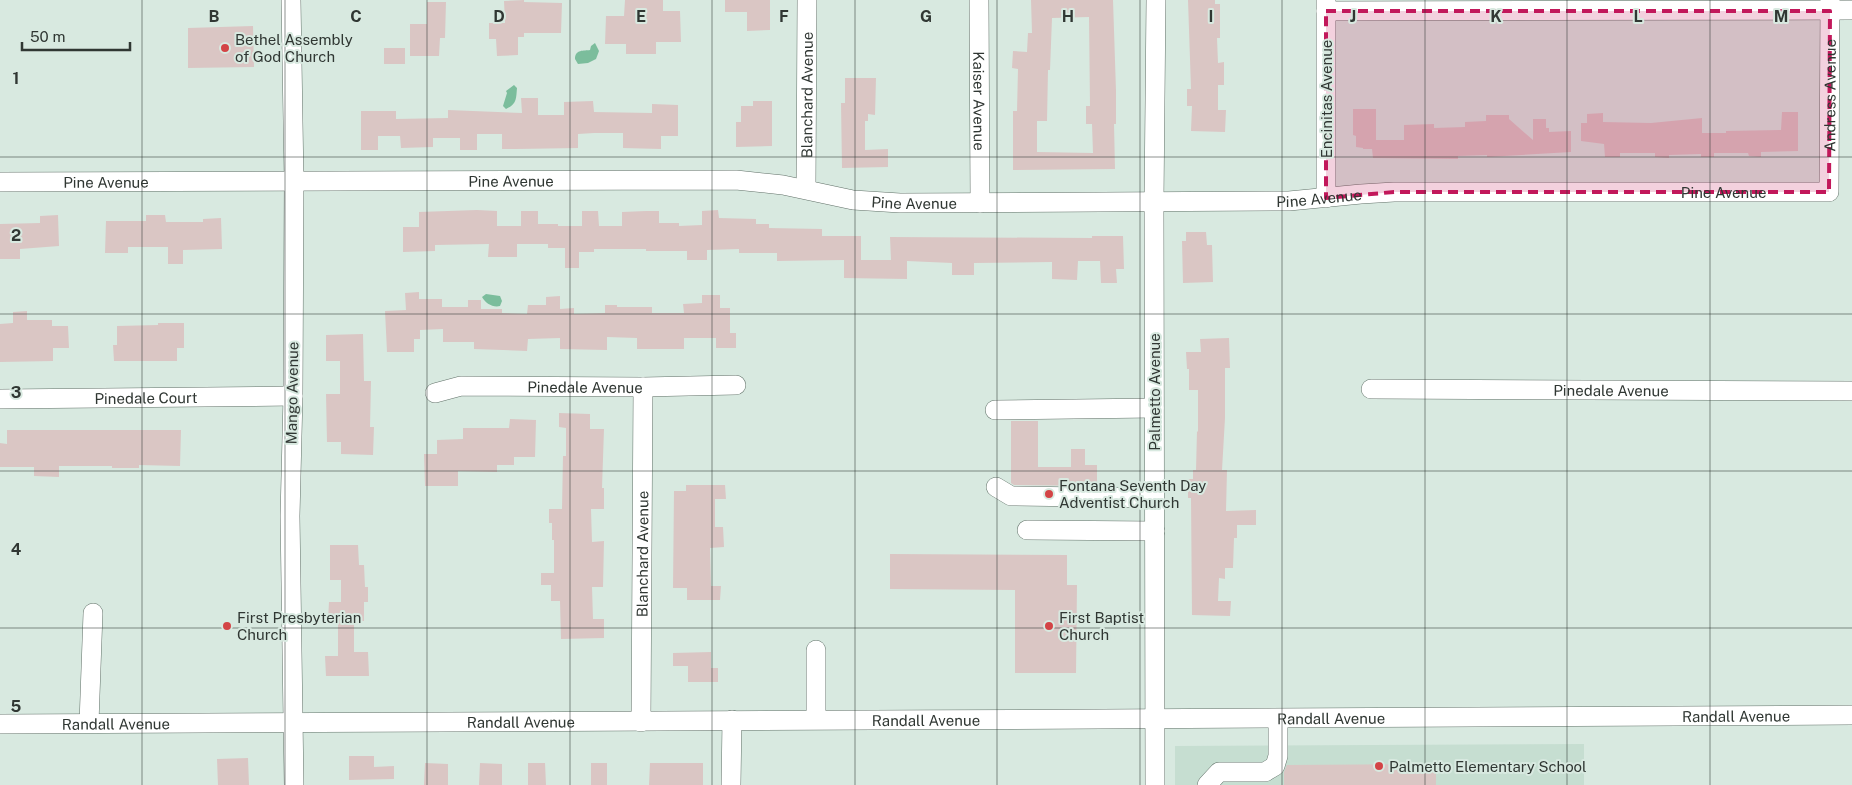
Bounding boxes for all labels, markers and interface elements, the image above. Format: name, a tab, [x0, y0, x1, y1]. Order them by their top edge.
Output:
text: B	[209, 7, 220, 26]
text: C	[350, 7, 362, 26]
text: D	[493, 7, 505, 26]
text: E	[636, 7, 646, 26]
text: F	[779, 7, 789, 26]
text: G	[920, 7, 932, 26]
text: H	[1062, 7, 1074, 26]
text: I	[1209, 7, 1213, 26]
text: J	[1350, 7, 1356, 26]
text: K	[1490, 7, 1502, 26]
text: L	[1633, 7, 1643, 26]
text: M	[1774, 7, 1788, 26]
scale bar	[22, 20, 130, 52]
text: 50 m	[30, 28, 65, 45]
place label: Bethel Assembly of God Church	[235, 31, 353, 65]
street label: Blanchard Avenue	[798, 32, 815, 158]
street label: Andress Avenue	[1821, 39, 1838, 152]
street label: Encinitas Avenue	[1318, 40, 1335, 158]
marker: Bethel Assembly of God Church	[219, 42, 231, 54]
street label: Kaiser Avenue	[971, 51, 988, 151]
text: 1	[13, 69, 19, 88]
street label: Pine Avenue	[468, 172, 554, 189]
street label: Pine Avenue	[63, 173, 149, 190]
street label: Pine Avenue	[1681, 184, 1766, 201]
street label: Pine Avenue	[1276, 185, 1362, 210]
street label: Pine Avenue	[871, 193, 957, 212]
text: 2	[11, 226, 21, 245]
street label: Palmetto Avenue	[1146, 333, 1163, 451]
street label: Mango Avenue	[283, 341, 301, 445]
street label: Pinedale Avenue	[527, 378, 643, 395]
street label: Pinedale Avenue	[1553, 381, 1669, 399]
text: 3	[11, 383, 21, 402]
street label: Pinedale Court	[94, 388, 198, 407]
place label: Fontana Seventh Day Adventist Church	[1059, 477, 1206, 511]
marker: Fontana Seventh Day Adventist Church	[1043, 488, 1055, 500]
street label: Blanchard Avenue	[633, 491, 651, 617]
text: 4	[11, 540, 22, 559]
place label: First Presbyterian Church	[237, 609, 361, 643]
place label: First Baptist Church	[1059, 609, 1144, 643]
marker: First Presbyterian Church	[221, 620, 233, 632]
marker: First Baptist Church	[1043, 620, 1055, 632]
text: 5	[11, 697, 22, 716]
street label: Randall Avenue	[1682, 707, 1790, 725]
street label: Randall Avenue	[1277, 709, 1385, 727]
street label: Randall Avenue	[872, 711, 980, 729]
street label: Randall Avenue	[467, 713, 575, 730]
street label: Randall Avenue	[62, 715, 170, 732]
place label: Palmetto Elementary School	[1389, 758, 1587, 775]
marker: Palmetto Elementary School	[1373, 760, 1385, 772]

